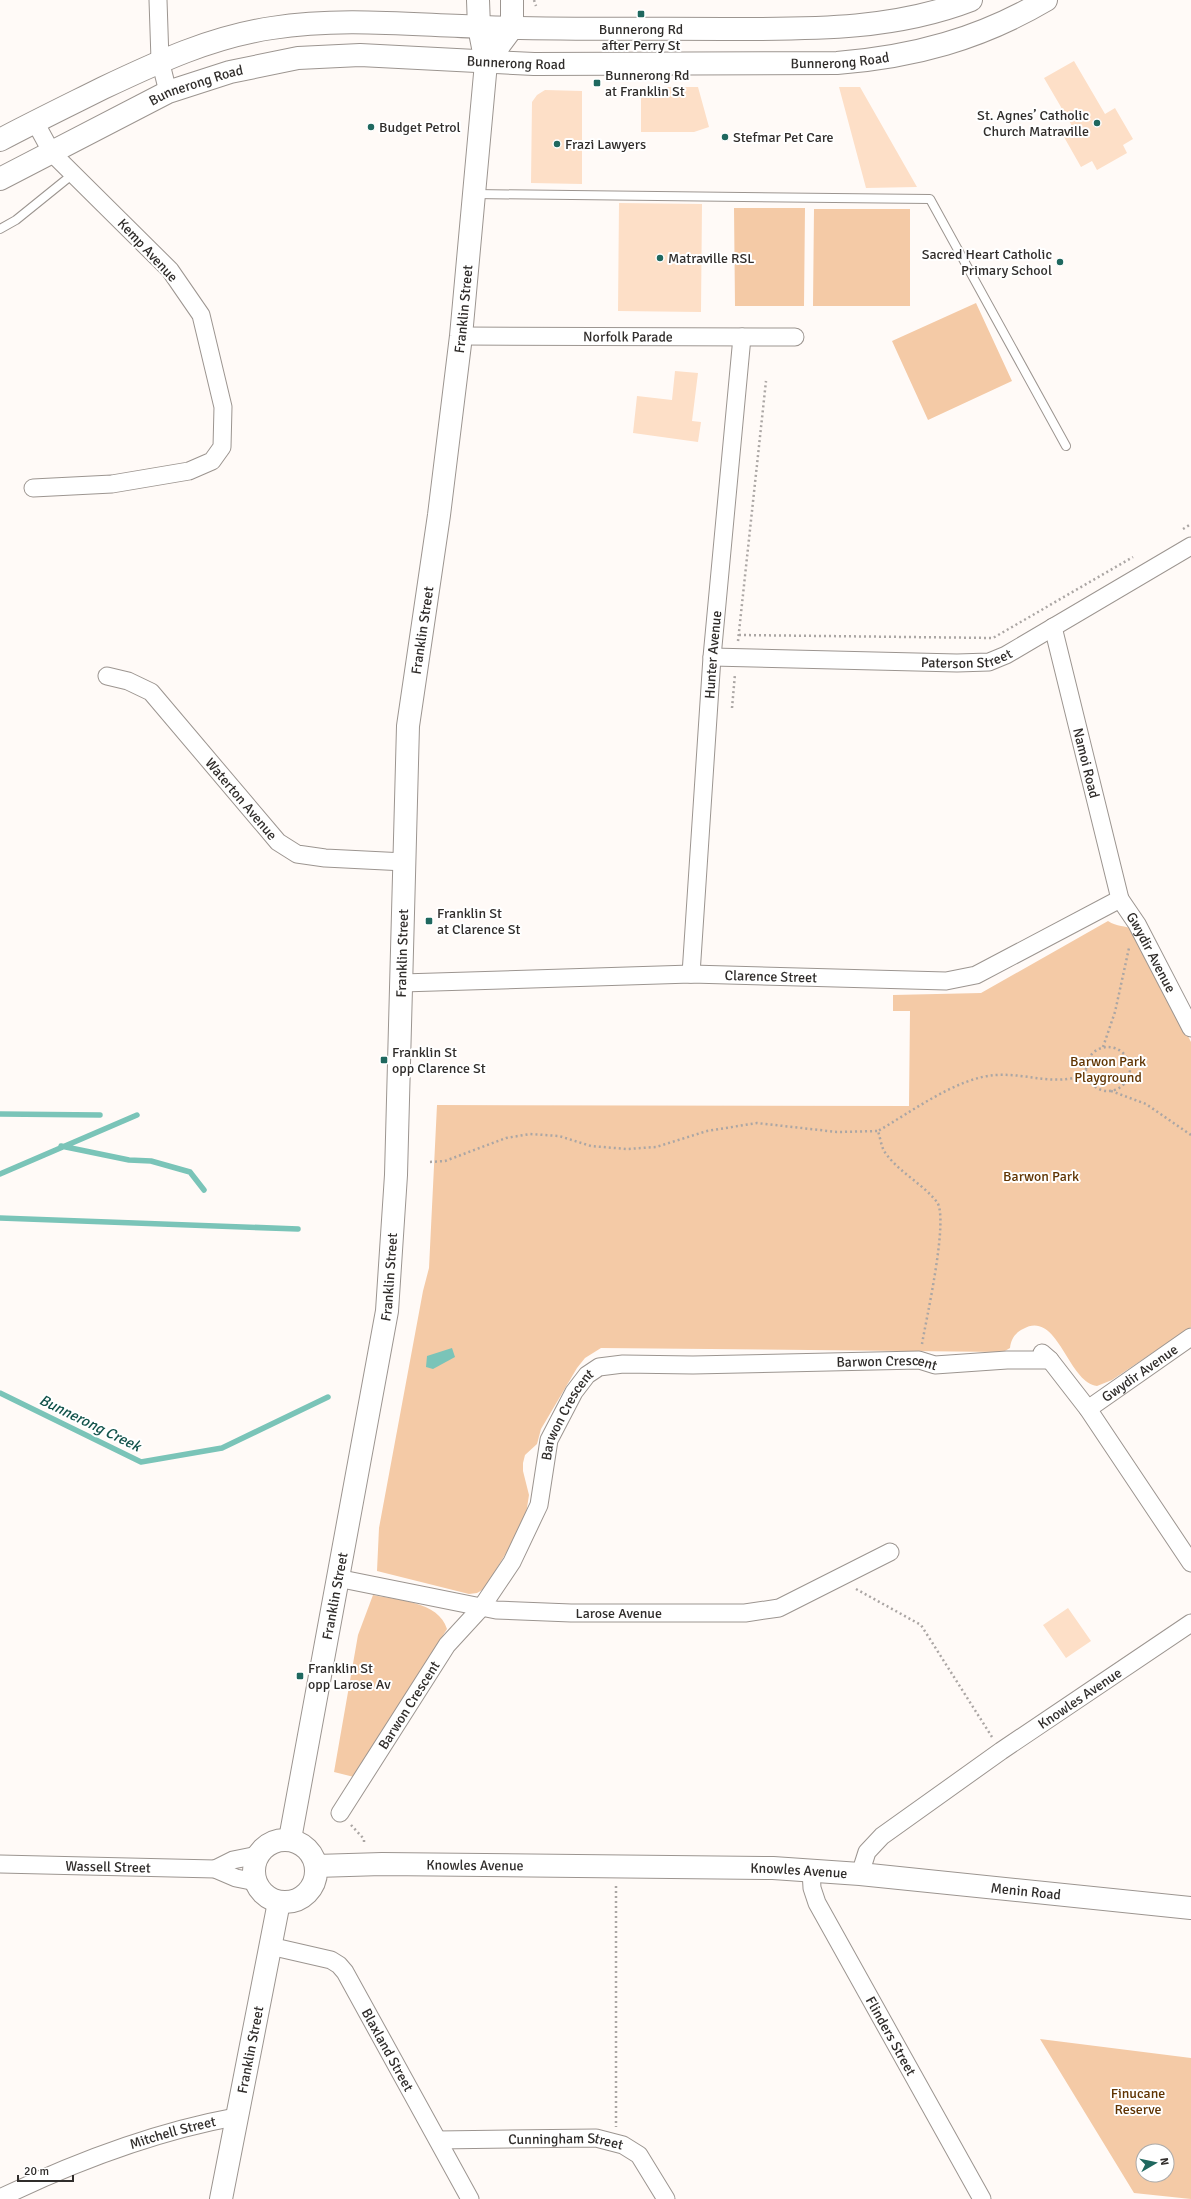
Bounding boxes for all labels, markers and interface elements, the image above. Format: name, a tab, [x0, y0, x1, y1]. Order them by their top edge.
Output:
marker: Bunnerong Rd after Perry St	[636, 9, 646, 19]
place label: Bunnerong Rd after Perry St	[599, 21, 683, 54]
street label: Bunnerong Road	[791, 49, 890, 72]
street label: Bunnerong Road	[466, 53, 565, 73]
street label: Bunnerong Road	[146, 62, 245, 109]
place label: Bunnerong Rd at Franklin St	[605, 67, 689, 100]
marker: Bunnerong Rd at Franklin St	[592, 78, 602, 88]
place label: St. Agnes’ Catholic Church Matraville	[977, 107, 1089, 140]
marker: St. Agnes’ Catholic Church Matraville	[1092, 118, 1102, 128]
place label: Budget Petrol	[379, 119, 461, 136]
marker: Budget Petrol	[366, 122, 376, 132]
place label: Stefmar Pet Care	[733, 129, 834, 146]
marker: Stefmar Pet Care	[720, 132, 730, 142]
place label: Frazi Lawyers	[565, 136, 646, 153]
marker: Frazi Lawyers	[552, 139, 562, 149]
street label: Kemp Avenue	[114, 215, 181, 286]
place label: Sacred Heart Catholic Primary School	[922, 246, 1052, 279]
place label: Matraville RSL	[668, 250, 754, 267]
marker: Matraville RSL	[655, 253, 665, 263]
marker: Sacred Heart Catholic Primary School	[1055, 257, 1065, 267]
street label: Franklin Street	[451, 264, 476, 354]
street label: Norfolk Parade	[583, 328, 673, 346]
street label: Franklin Street	[408, 585, 437, 676]
street label: Hunter Avenue	[701, 610, 725, 700]
street label: Paterson Street	[921, 645, 1015, 672]
street label: Namoi Road	[1069, 726, 1103, 800]
street label: Waterton Avenue	[202, 755, 281, 844]
place label: Franklin St at Clarence St	[437, 905, 521, 938]
street label: Franklin Street	[393, 909, 412, 998]
street label: Gwydir Avenue	[1122, 909, 1179, 996]
marker: Franklin St at Clarence St	[424, 916, 434, 926]
street label: Clarence Street	[724, 967, 817, 986]
place label: Franklin St opp Clarence St	[392, 1044, 486, 1077]
park label: Barwon Park Playground	[1070, 1053, 1146, 1086]
marker: Franklin St opp Clarence St	[379, 1055, 389, 1065]
park label: Barwon Park	[1003, 1168, 1079, 1185]
street label: Franklin Street	[377, 1232, 401, 1323]
street label: Gwydir Avenue	[1099, 1341, 1181, 1406]
street label: Barwon Crescent	[836, 1352, 939, 1374]
street label: Barwon Crescent	[538, 1365, 597, 1462]
water label: Bunnerong Creek	[36, 1391, 145, 1456]
street label: Franklin Street	[319, 1551, 352, 1641]
street label: Larose Avenue	[575, 1605, 662, 1622]
street label: Barwon Crescent	[375, 1658, 444, 1753]
place label: Franklin St opp Larose Av	[308, 1660, 391, 1693]
street label: Knowles Avenue	[1035, 1664, 1125, 1733]
marker: Franklin St opp Larose Av	[295, 1671, 305, 1681]
street label: Knowles Avenue	[426, 1856, 524, 1874]
street label: Wassell Street	[65, 1858, 151, 1877]
street label: Knowles Avenue	[750, 1860, 848, 1882]
street label: Menin Road	[990, 1879, 1062, 1904]
street label: Flinders Street	[862, 1994, 920, 2079]
street label: Franklin Street	[234, 2005, 267, 2095]
street label: Blaxland Street	[358, 2006, 417, 2095]
park label: Finucane Reserve	[1111, 2085, 1165, 2118]
street label: Mitchell Street	[127, 2113, 217, 2153]
street label: Cunningham Street	[508, 2130, 625, 2154]
north arrow	[1135, 2143, 1175, 2183]
scale bar	[18, 2157, 73, 2183]
text: N	[1157, 2157, 1171, 2166]
text: 20 m	[24, 2164, 49, 2179]

